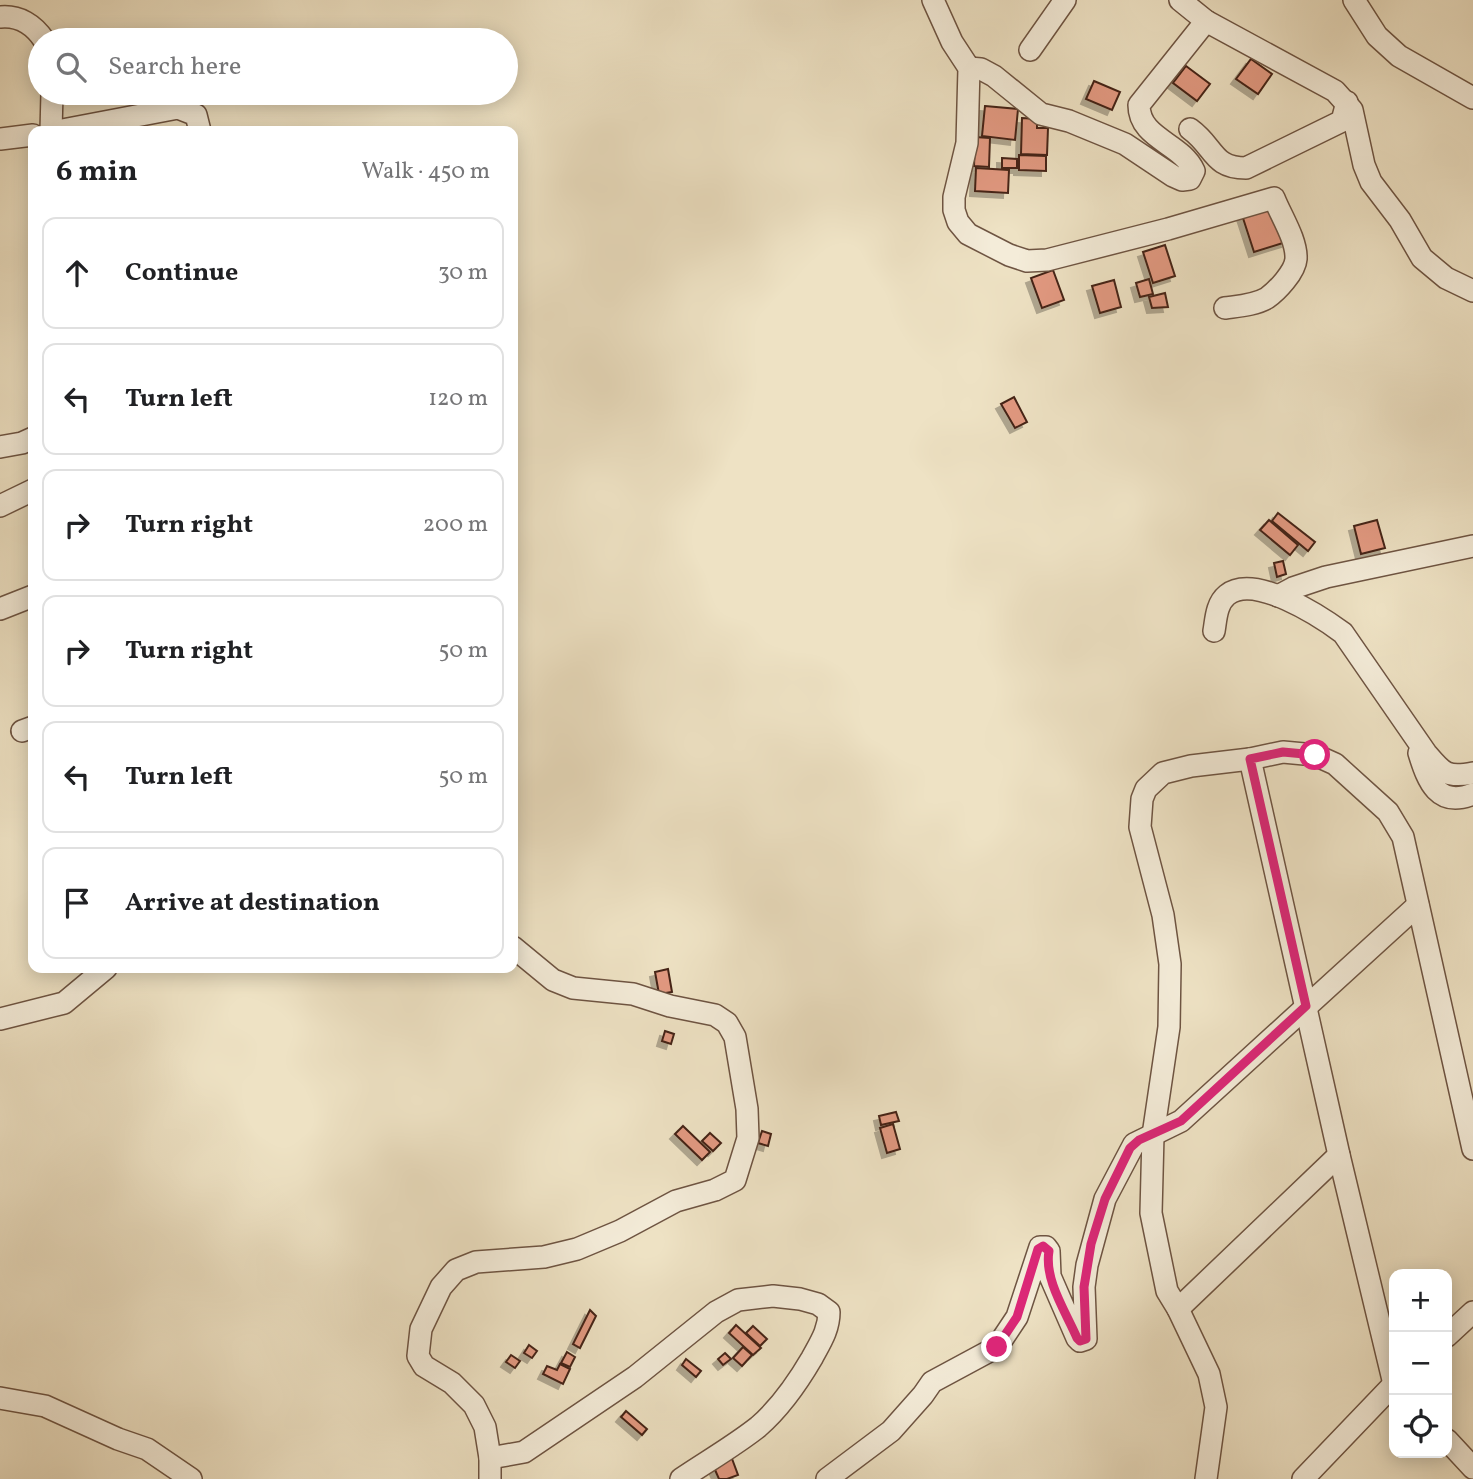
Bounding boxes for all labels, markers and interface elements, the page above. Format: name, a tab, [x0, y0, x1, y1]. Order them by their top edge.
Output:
search box	[28, 28, 518, 105]
icon: search	[52, 48, 90, 86]
text: Search here	[108, 49, 241, 85]
text: 6 min	[56, 151, 138, 193]
text: Walk · 450 m	[362, 156, 490, 188]
icon: ahead	[58, 254, 96, 292]
text: Continue	[125, 255, 238, 291]
text: 30 m	[438, 257, 488, 289]
icon: left	[58, 380, 96, 418]
text: Turn left	[125, 381, 233, 417]
text: 120 m	[428, 383, 488, 415]
icon: right	[58, 506, 96, 544]
text: Turn right	[125, 507, 253, 543]
text: 200 m	[423, 509, 488, 541]
icon: right	[58, 632, 96, 670]
text: Turn right	[125, 633, 253, 669]
text: 50 m	[439, 635, 488, 667]
route start	[1299, 739, 1330, 770]
icon: left	[58, 758, 96, 796]
text: Turn left	[125, 759, 233, 795]
text: 50 m	[439, 761, 488, 793]
icon: arrive	[58, 884, 96, 922]
text: Arrive at destination	[125, 885, 380, 921]
map controls	[1389, 1269, 1452, 1458]
button: +	[1389, 1269, 1452, 1332]
route end	[981, 1331, 1012, 1362]
button: −	[1389, 1332, 1452, 1395]
button: locate	[1389, 1395, 1452, 1458]

